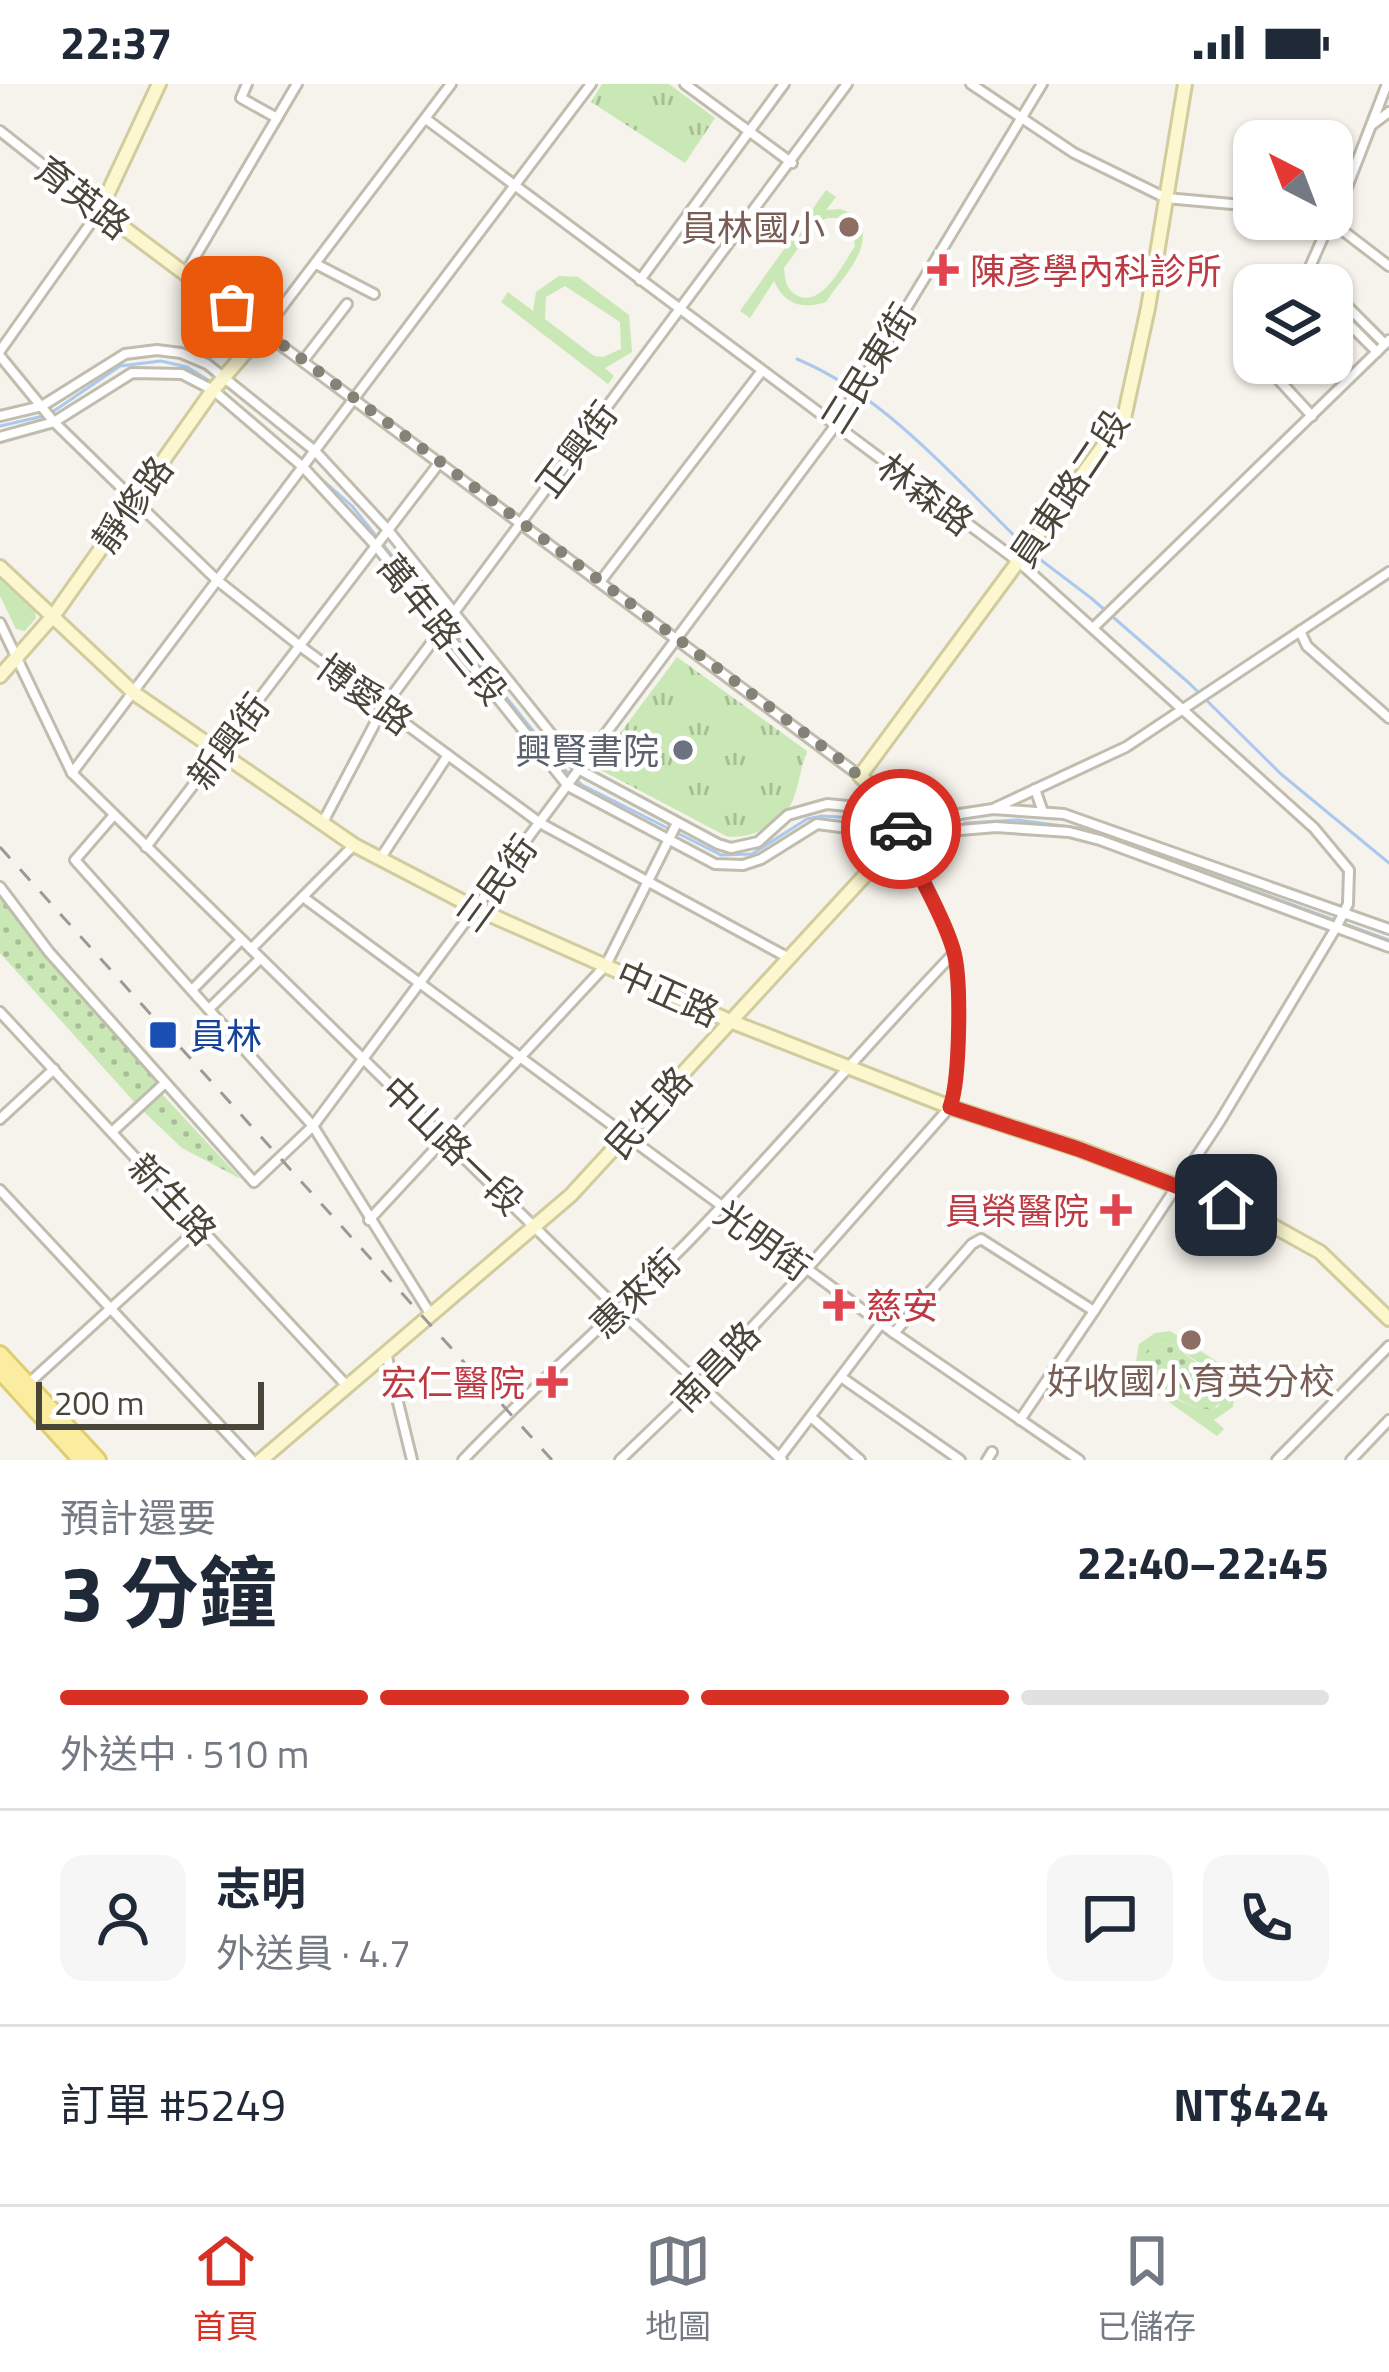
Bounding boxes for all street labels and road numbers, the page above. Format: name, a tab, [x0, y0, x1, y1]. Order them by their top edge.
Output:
street label: 育英路	[24, 142, 142, 252]
street label: 三民東街	[807, 292, 929, 444]
street label: 正興街	[522, 389, 630, 509]
street label: 員東路二段	[996, 398, 1142, 578]
street label: 林森路	[866, 440, 986, 548]
street label: 靜修路	[78, 444, 186, 564]
street label: 萬年路三段	[365, 542, 521, 716]
street label: 博愛路	[305, 640, 425, 748]
street label: 新興街	[174, 681, 282, 801]
street label: 三民街	[442, 823, 550, 943]
street label: 中正路	[607, 946, 729, 1040]
street label: 民生路	[591, 1053, 705, 1171]
street label: 中山路一段	[369, 1063, 537, 1227]
street label: 新生路	[116, 1141, 230, 1257]
street label: 光明街	[703, 1186, 823, 1294]
street label: 惠來街	[577, 1236, 693, 1350]
street label: 南昌路	[658, 1308, 772, 1424]

